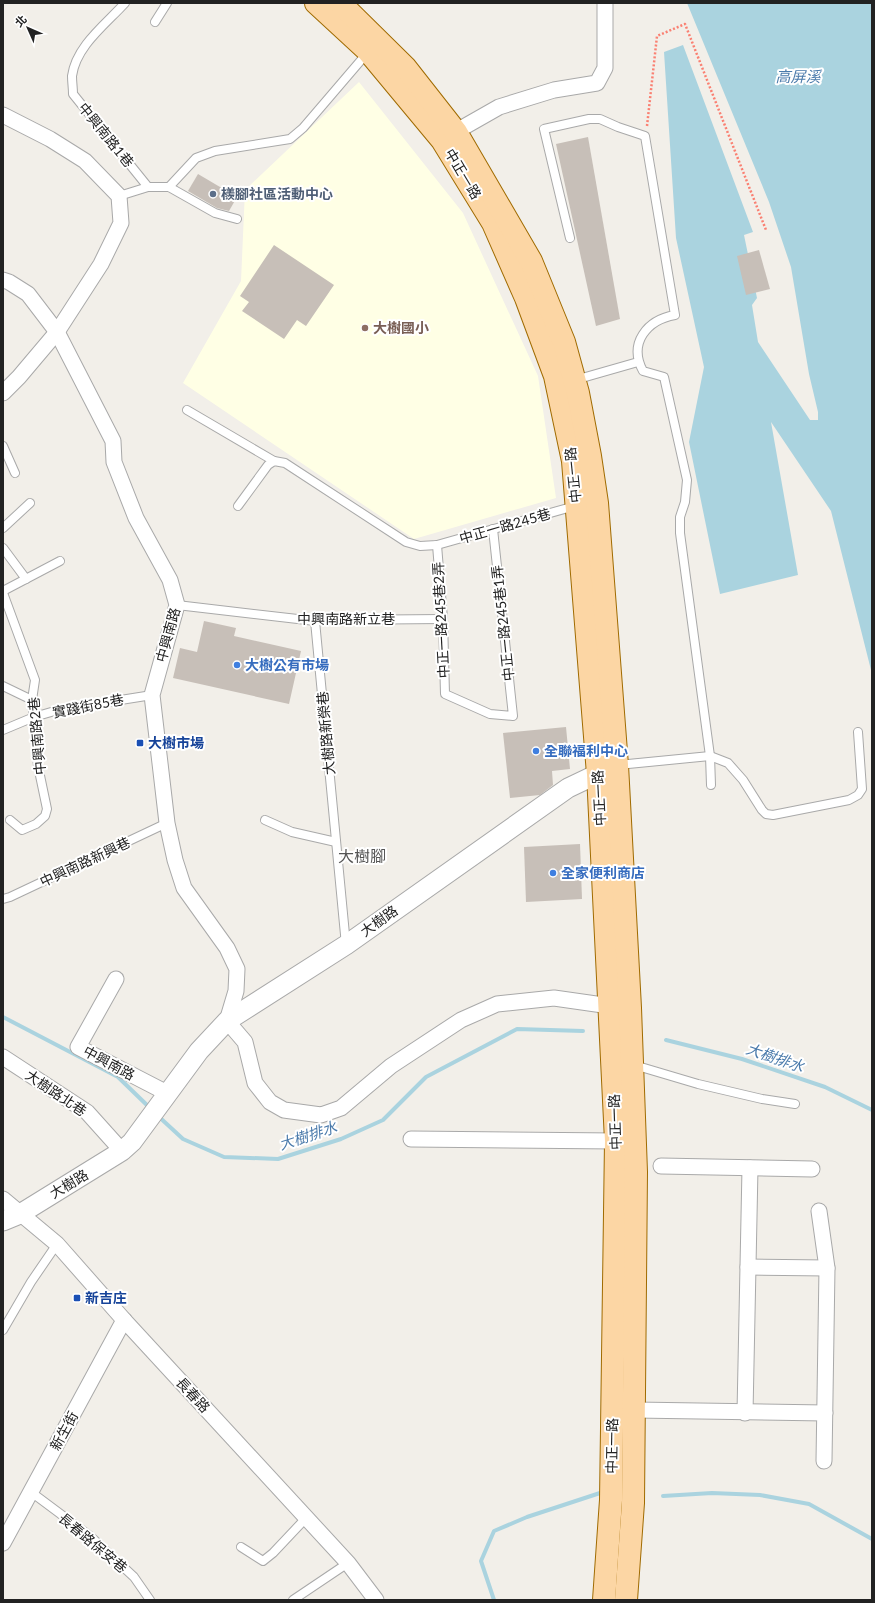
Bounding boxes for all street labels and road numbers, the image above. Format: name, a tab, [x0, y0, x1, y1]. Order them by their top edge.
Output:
street label: 中興南路1巷	[75, 99, 138, 170]
street label: 中正一路	[442, 145, 485, 202]
street label: 中正一路	[561, 446, 584, 504]
street label: 中正一路245巷	[457, 504, 553, 547]
street label: 中正一路245巷2弄	[429, 561, 452, 679]
street label: 中正一路245巷1弄	[488, 564, 517, 682]
street label: 中興南路	[152, 606, 183, 664]
street label: 中興南路新立巷	[297, 610, 395, 627]
street label: 實踐街85巷	[51, 690, 125, 721]
street label: 大樹路新榮巷	[313, 690, 338, 776]
street label: 中興南路2巷	[25, 696, 48, 776]
street label: 中正一路	[589, 770, 608, 826]
street label: 中興南路新興巷	[37, 833, 133, 890]
street label: 大樹路	[357, 902, 401, 940]
street label: 中興南路	[81, 1042, 138, 1083]
street label: 大樹路北巷	[23, 1066, 90, 1119]
street label: 中正一路	[605, 1094, 624, 1150]
street label: 大樹路	[46, 1165, 91, 1202]
street label: 長春路	[173, 1374, 214, 1416]
street label: 新生街	[46, 1408, 81, 1453]
street label: 中正一路	[603, 1418, 620, 1474]
street label: 長春路保安巷	[56, 1509, 131, 1576]

